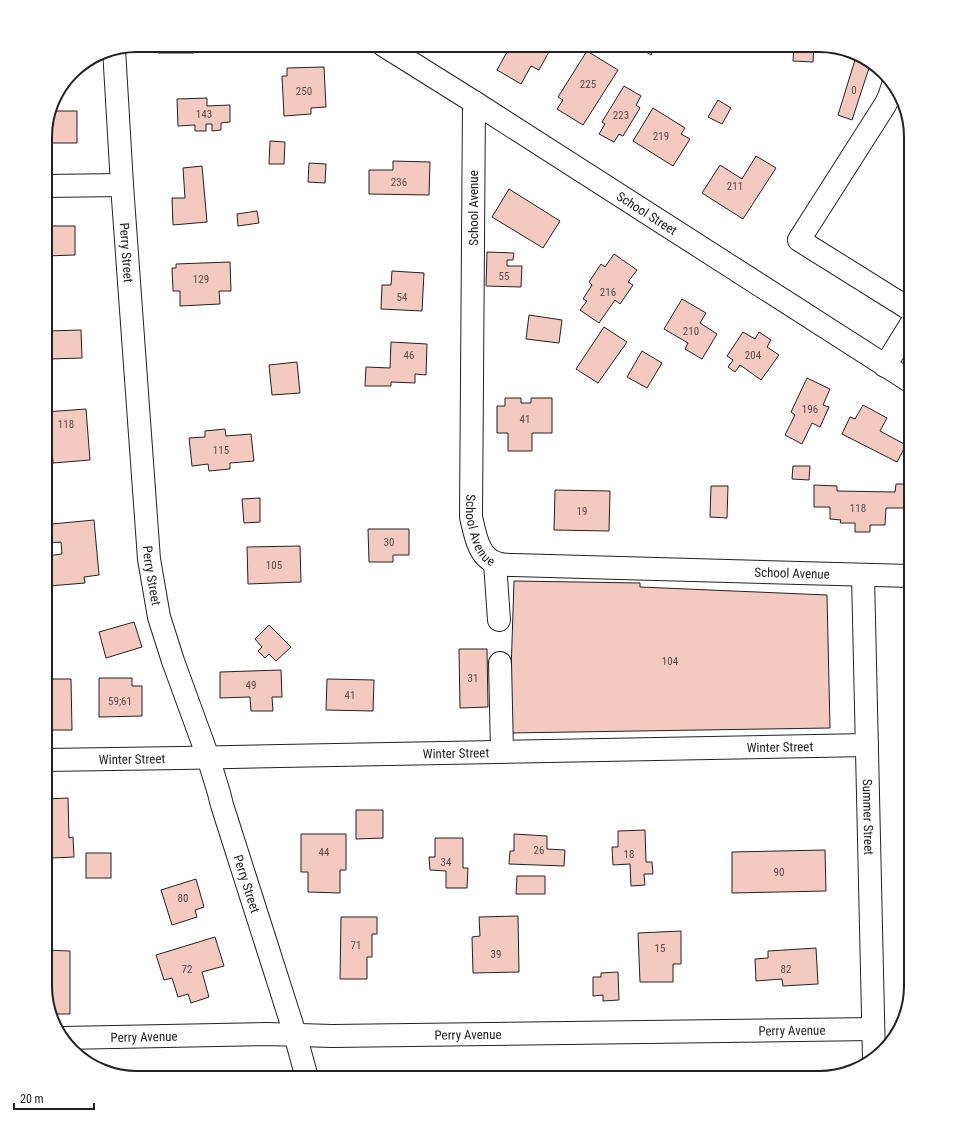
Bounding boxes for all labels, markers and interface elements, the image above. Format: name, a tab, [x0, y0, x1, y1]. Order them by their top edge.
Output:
house number: 225	[580, 78, 596, 91]
house number: 0	[851, 84, 857, 97]
house number: 250	[296, 85, 312, 98]
house number: 143	[196, 108, 212, 121]
house number: 223	[613, 109, 629, 122]
house number: 219	[653, 130, 669, 143]
street label: School Avenue	[466, 170, 481, 246]
house number: 236	[391, 176, 407, 189]
house number: 211	[727, 180, 743, 193]
street label: School Street	[614, 189, 680, 238]
street label: Perry Street	[117, 222, 136, 283]
house number: 55	[499, 270, 509, 283]
house number: 129	[193, 273, 209, 286]
house number: 216	[600, 286, 616, 299]
house number: 54	[397, 291, 408, 304]
house number: 210	[683, 325, 699, 338]
house number: 46	[404, 349, 414, 362]
house number: 204	[745, 349, 762, 362]
house number: 196	[802, 403, 818, 416]
house number: 41	[520, 413, 530, 426]
house number: 118	[58, 418, 74, 431]
house number: 115	[213, 444, 229, 457]
street label: School Avenue	[463, 494, 498, 569]
house number: 118	[850, 502, 866, 515]
house number: 19	[577, 505, 587, 518]
house number: 30	[384, 536, 394, 549]
street label: Perry Street	[140, 545, 164, 607]
house number: 105	[266, 559, 282, 572]
street label: School Avenue	[754, 565, 830, 582]
house number: 104	[662, 655, 679, 668]
house number: 31	[468, 672, 478, 685]
house number: 49	[246, 679, 256, 692]
house number: 41	[345, 689, 355, 702]
house number: 59;61	[108, 695, 132, 708]
street label: Winter Street	[746, 739, 813, 755]
street label: Winter Street	[423, 745, 490, 761]
street label: Winter Street	[99, 751, 166, 767]
street label: Summer Street	[860, 779, 876, 855]
house number: 26	[534, 844, 544, 857]
house number: 44	[319, 846, 330, 859]
house number: 18	[624, 848, 634, 861]
street label: Perry Street	[230, 853, 263, 915]
house number: 34	[441, 856, 452, 869]
house number: 90	[774, 866, 784, 879]
house number: 80	[178, 892, 188, 905]
house number: 71	[351, 939, 361, 952]
house number: 15	[655, 942, 665, 955]
house number: 39	[491, 948, 501, 961]
house number: 72	[182, 963, 192, 976]
house number: 82	[781, 963, 791, 976]
street label: Perry Avenue	[758, 1023, 826, 1038]
street label: Perry Avenue	[434, 1027, 502, 1043]
street label: Perry Avenue	[110, 1029, 178, 1045]
scale bar	[14, 1085, 94, 1111]
text: 20 m	[20, 1092, 44, 1106]

